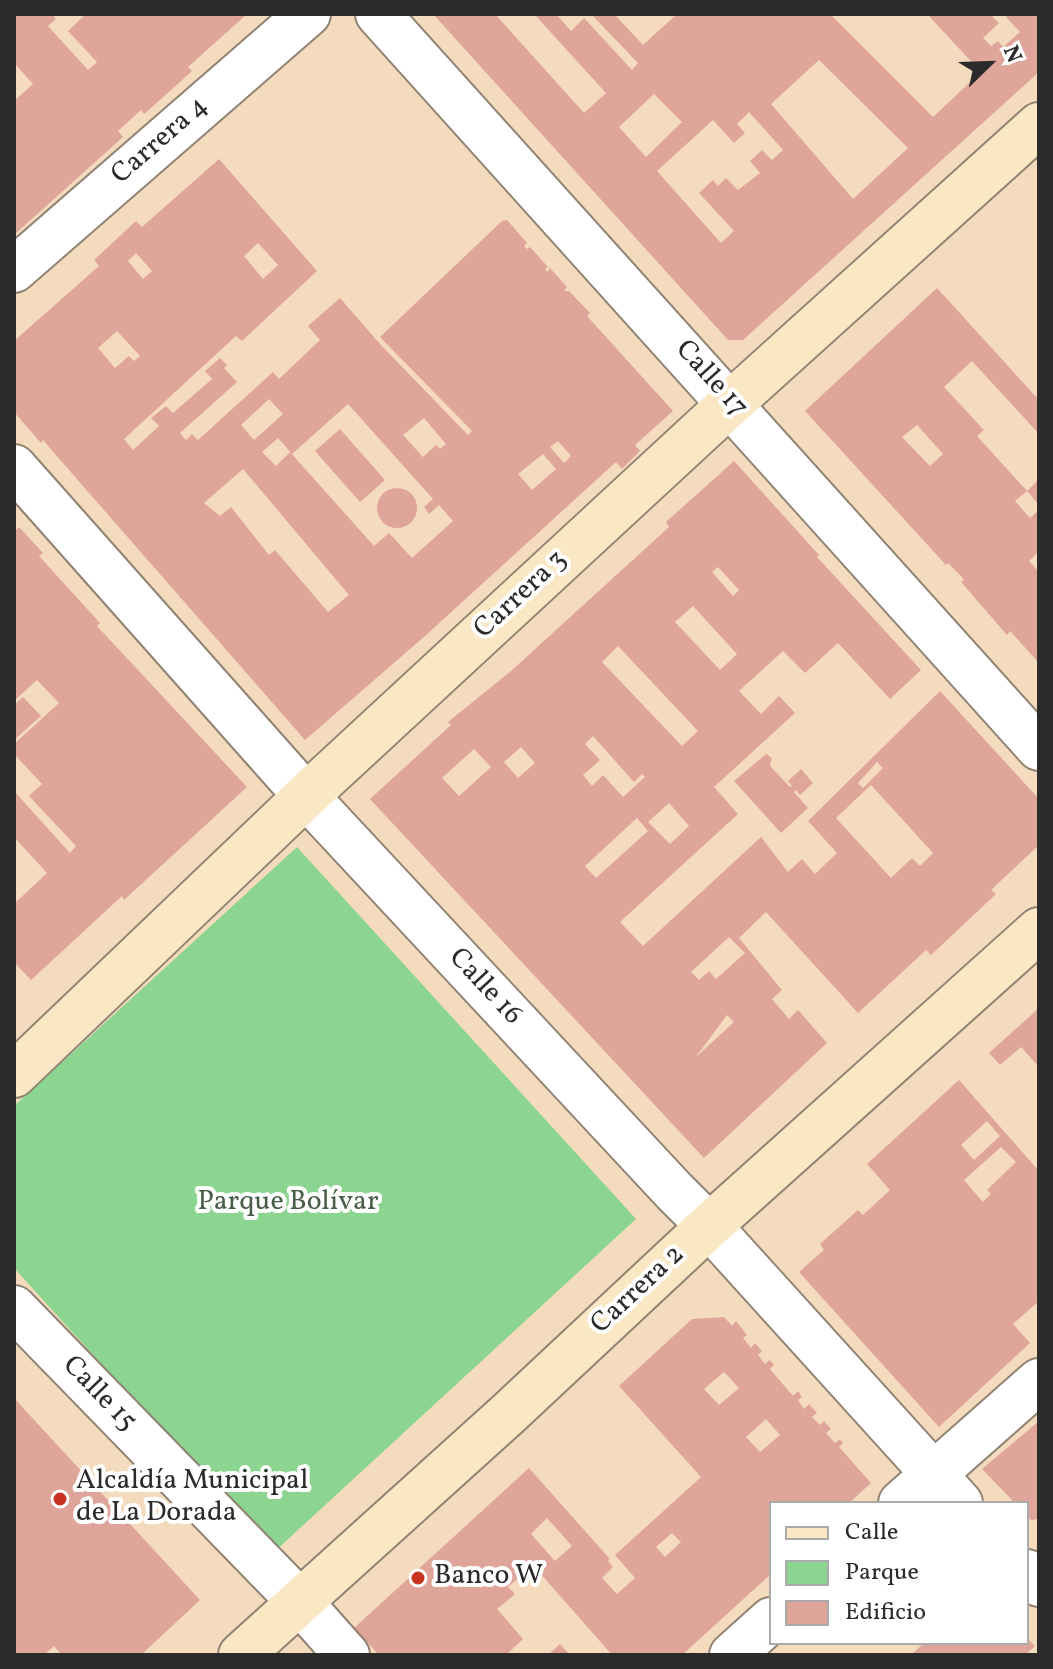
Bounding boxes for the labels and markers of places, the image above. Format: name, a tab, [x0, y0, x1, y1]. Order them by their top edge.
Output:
place label: Alcaldía Municipal de La Dorada	[76, 1466, 308, 1532]
marker: Alcaldía Municipal de La Dorada	[51, 1490, 69, 1508]
place label: Banco W	[434, 1561, 543, 1595]
marker: Banco W	[409, 1569, 427, 1587]

